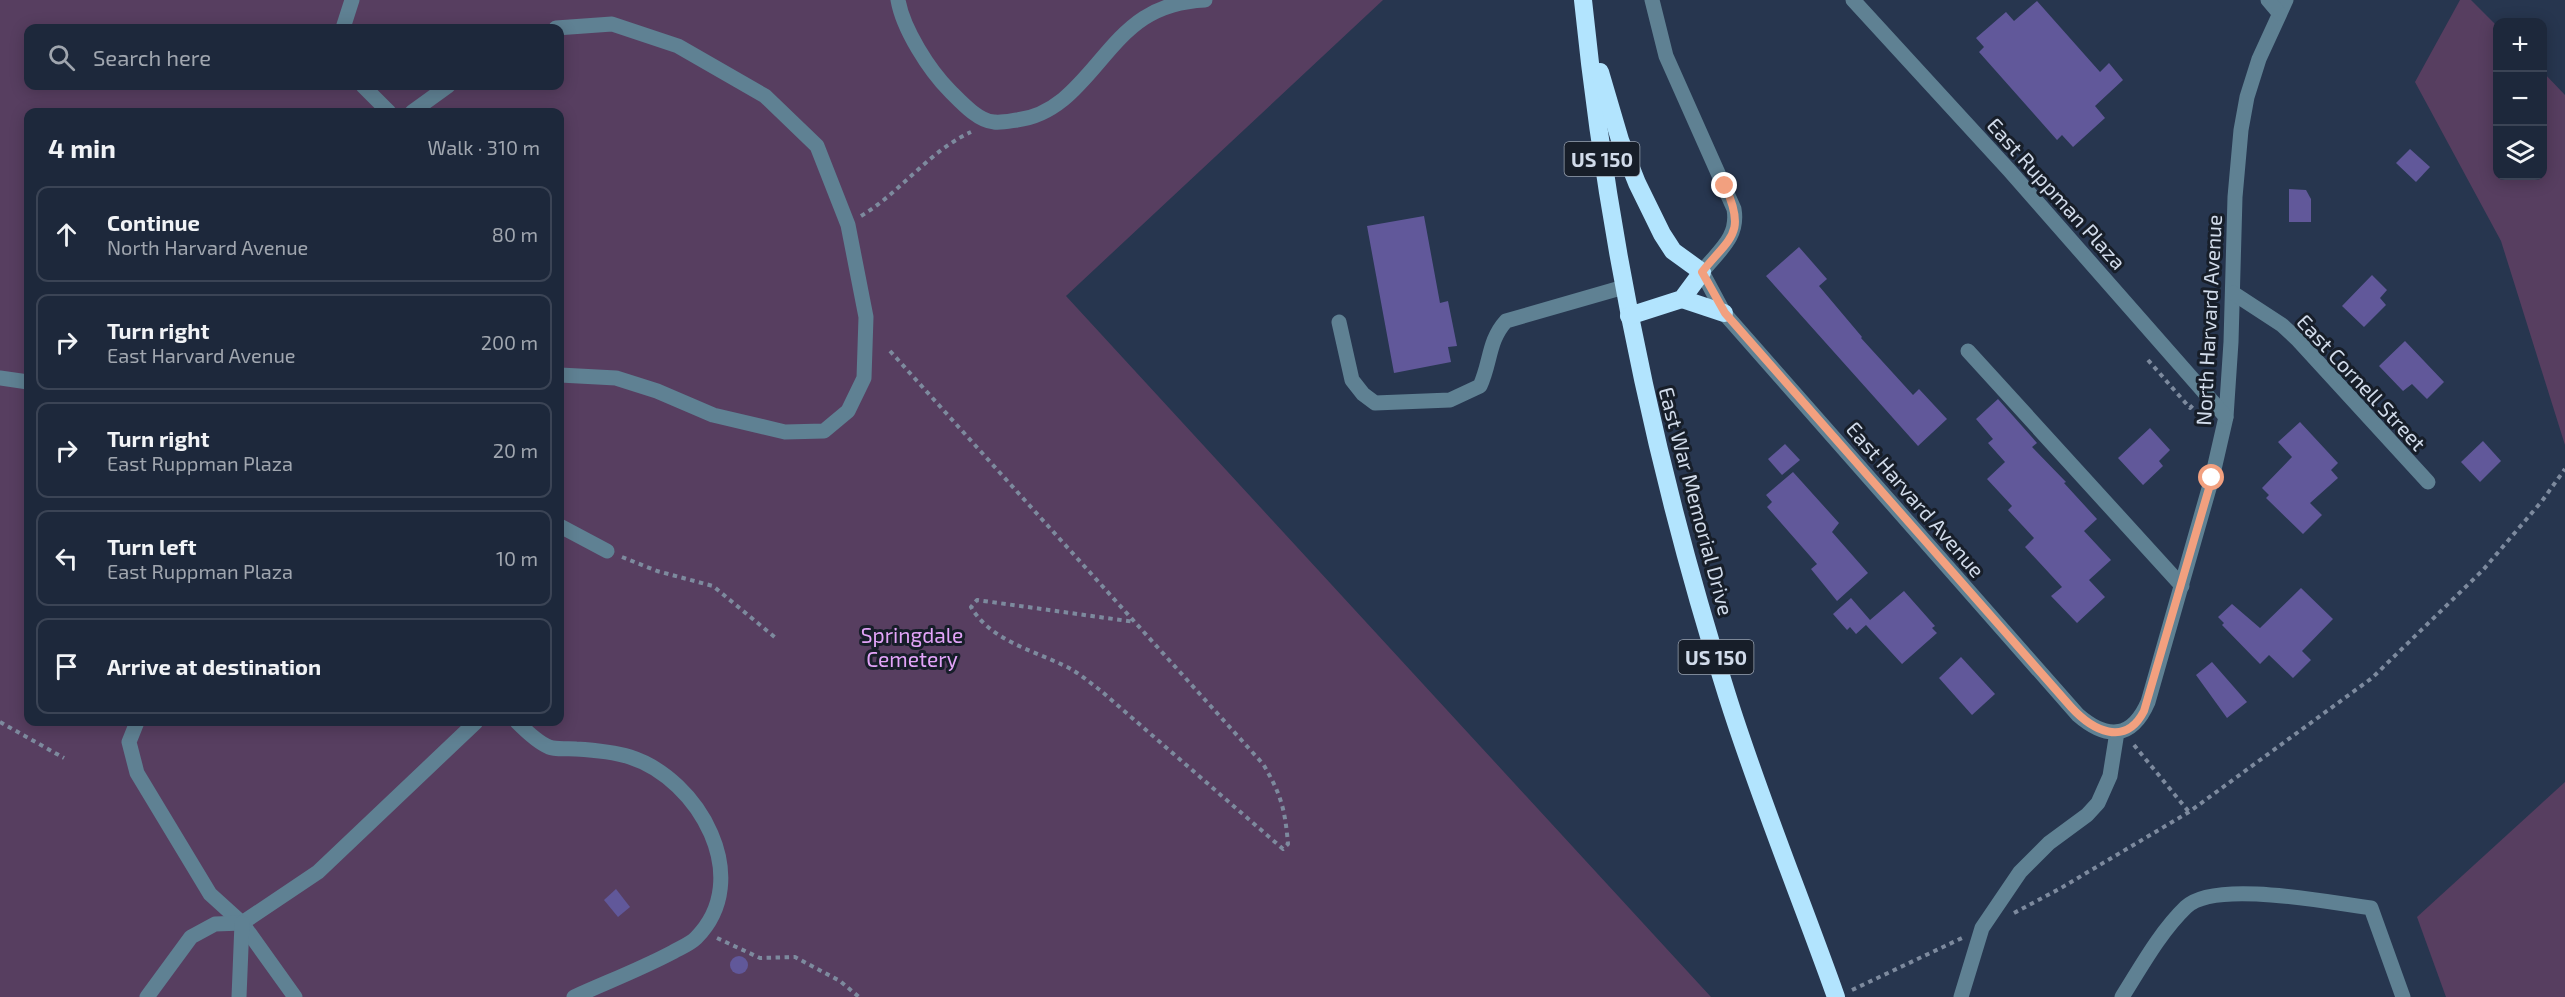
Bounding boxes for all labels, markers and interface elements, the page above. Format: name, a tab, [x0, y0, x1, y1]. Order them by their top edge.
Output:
map controls	[2493, 18, 2547, 180]
button: +	[2493, 18, 2547, 72]
search box	[24, 24, 564, 90]
icon: search	[45, 41, 78, 74]
text: Search here	[93, 44, 211, 70]
button: −	[2493, 72, 2547, 126]
street label: East Ruppman Plaza	[1982, 112, 2132, 274]
button: layers	[2493, 126, 2547, 180]
text: 4 min	[48, 132, 116, 163]
text: Walk · 310 m	[428, 135, 540, 159]
road number: US 150	[1564, 142, 1640, 176]
route end	[1711, 172, 1737, 198]
text: Continue	[107, 209, 200, 235]
street label: North Harvard Avenue	[2190, 214, 2226, 426]
icon: ahead	[50, 218, 83, 251]
text: 80 m	[492, 222, 538, 246]
text: North Harvard Avenue	[107, 235, 308, 259]
street label: East Cornell Street	[2292, 309, 2432, 455]
text: Turn right	[107, 317, 209, 343]
icon: right	[50, 326, 83, 359]
text: 200 m	[481, 330, 538, 354]
text: East Harvard Avenue	[107, 343, 296, 367]
street label: East War Memorial Drive	[1654, 384, 1740, 618]
street label: East Harvard Avenue	[1842, 416, 1990, 582]
text: Turn right	[107, 425, 209, 451]
icon: right	[50, 434, 83, 467]
text: 20 m	[493, 438, 538, 462]
text: East Ruppman Plaza	[107, 451, 293, 475]
route start	[2198, 464, 2224, 490]
text: Turn left	[107, 533, 196, 559]
icon: left	[50, 542, 83, 575]
text: 10 m	[496, 546, 538, 570]
text: East Ruppman Plaza	[107, 559, 293, 583]
park label: Springdale Cemetery	[861, 622, 963, 671]
road number: US 150	[1678, 640, 1754, 674]
icon: arrive	[50, 650, 83, 683]
text: Arrive at destination	[107, 653, 321, 679]

